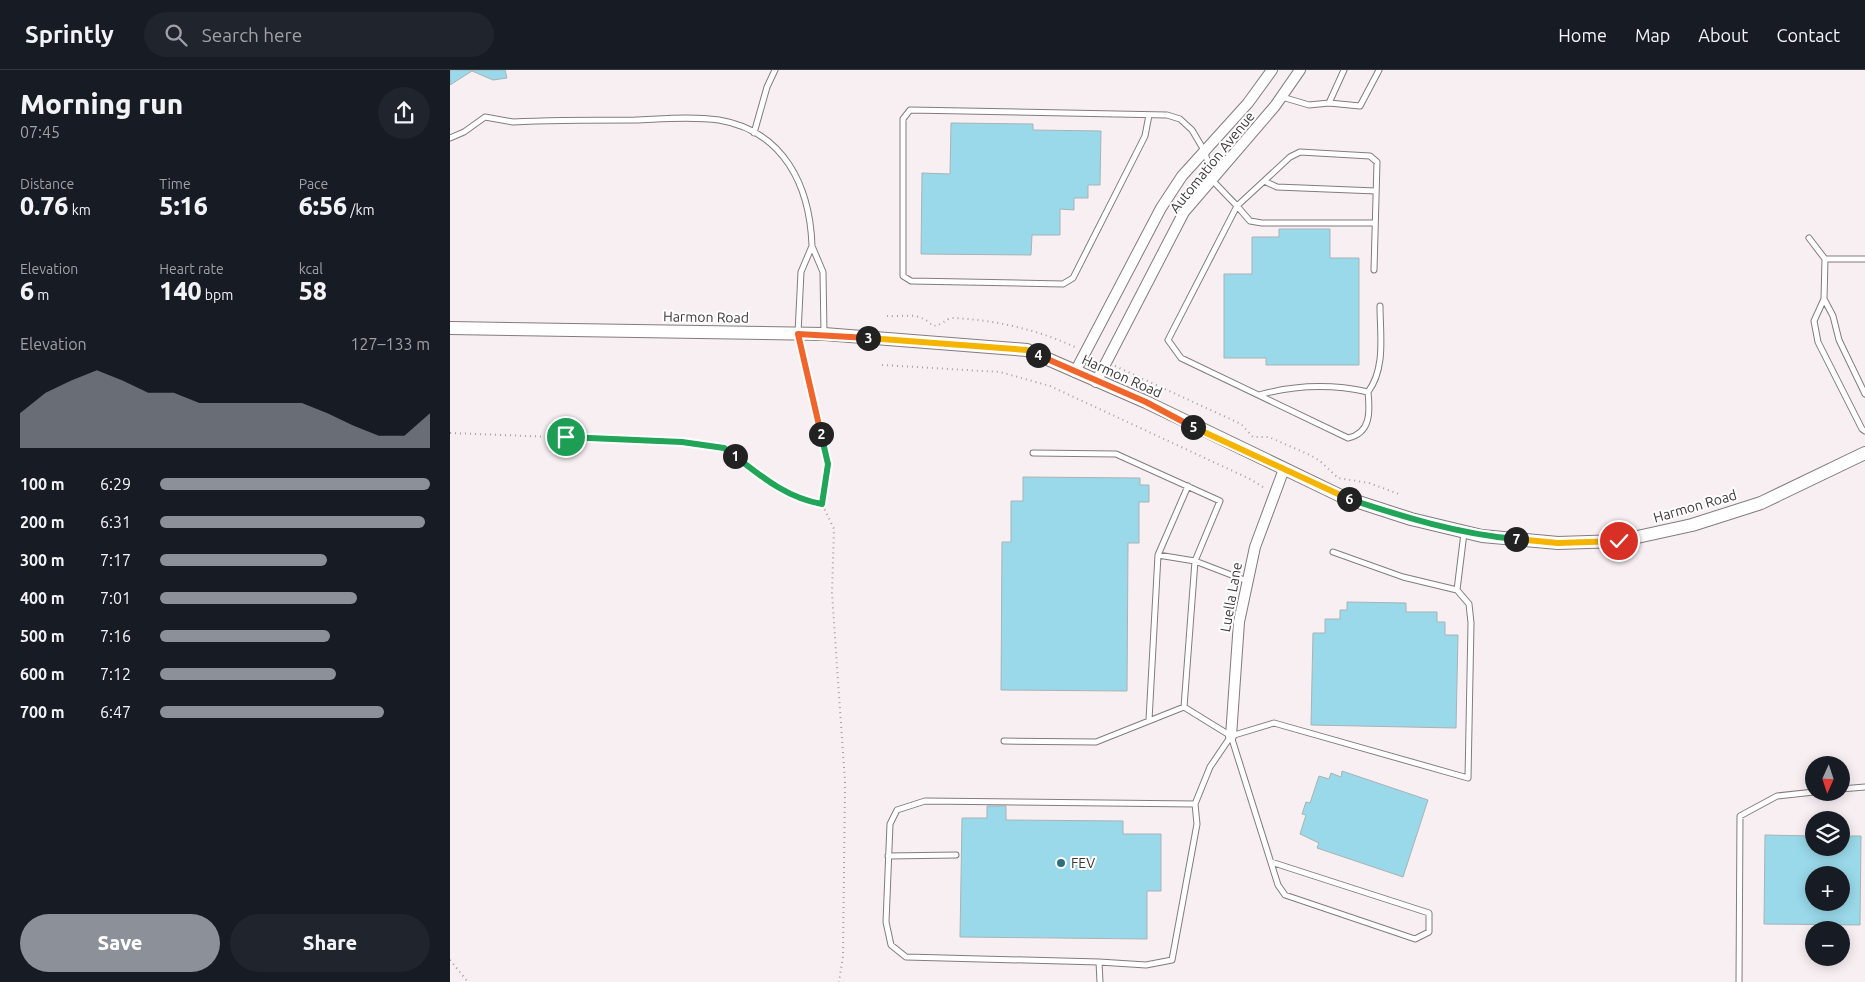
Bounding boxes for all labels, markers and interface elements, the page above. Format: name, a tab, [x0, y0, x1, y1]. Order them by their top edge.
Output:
search box	[144, 12, 494, 57]
text: Sprintly	[25, 21, 114, 48]
icon: search	[162, 21, 190, 49]
text: Search here	[202, 24, 302, 46]
text: Home	[1558, 25, 1607, 45]
text: Map	[1635, 25, 1670, 45]
text: About	[1698, 25, 1748, 45]
text: Contact	[1776, 25, 1840, 45]
button: share	[378, 87, 430, 139]
text: Morning run	[20, 88, 183, 119]
street label: Automation Avenue	[1166, 108, 1258, 216]
text: 07:45	[20, 123, 60, 141]
text: Distance	[20, 176, 74, 192]
text: Time	[159, 176, 191, 192]
text: Pace	[299, 176, 328, 192]
text: 0.76	[20, 192, 68, 220]
text: 5:16	[159, 192, 208, 220]
text: 6:56	[299, 192, 347, 220]
text: km	[68, 202, 91, 218]
text: /km	[347, 202, 375, 218]
text: Elevation	[20, 261, 78, 277]
text: Heart rate	[159, 261, 224, 277]
text: kcal	[299, 261, 323, 277]
text: 6	[20, 277, 34, 305]
text: 140	[159, 277, 202, 305]
text: 58	[299, 277, 327, 305]
text: m	[34, 287, 49, 303]
text: bpm	[202, 287, 233, 303]
street label: Harmon Road	[663, 308, 749, 326]
pin: 3	[856, 326, 880, 350]
text: 3	[865, 330, 872, 346]
text: Elevation	[20, 335, 87, 353]
text: 127–133 m	[350, 335, 430, 353]
pin: 4	[1026, 342, 1050, 368]
text: 4	[1035, 347, 1042, 363]
street label: Harmon Road	[1079, 351, 1165, 401]
pin: 5	[1180, 414, 1206, 440]
pin	[545, 416, 587, 458]
text: 5	[1190, 419, 1197, 435]
pin: 2	[808, 422, 834, 446]
icon: arrive	[552, 423, 580, 451]
text: 2	[818, 426, 825, 442]
pin: 1	[722, 444, 748, 468]
text: 1	[732, 448, 739, 464]
text: 100 m	[20, 475, 65, 493]
text: 6:29	[100, 475, 131, 493]
pin: 6	[1336, 486, 1362, 512]
street label: Harmon Road	[1651, 486, 1739, 526]
text: 6	[1346, 491, 1353, 507]
text: 200 m	[20, 513, 65, 531]
text: 6:31	[100, 513, 131, 531]
pin	[1598, 520, 1640, 562]
pin: 7	[1504, 526, 1528, 552]
icon: check	[1605, 527, 1633, 555]
text: 7	[1513, 531, 1520, 547]
text: 300 m	[20, 551, 65, 569]
text: 7:17	[100, 551, 131, 569]
street label: Luella Lane	[1217, 561, 1245, 633]
text: 400 m	[20, 589, 65, 607]
text: 7:01	[100, 589, 131, 607]
text: 500 m	[20, 627, 65, 645]
text: 7:16	[100, 627, 131, 645]
text: 600 m	[20, 665, 65, 683]
text: 7:12	[100, 665, 131, 683]
text: 700 m	[20, 703, 65, 721]
text: 6:47	[100, 703, 131, 721]
north arrow	[1805, 756, 1850, 801]
map controls	[1805, 756, 1850, 966]
button: layers	[1805, 811, 1850, 856]
place label: FEV	[1071, 855, 1095, 871]
marker: FEV	[1055, 857, 1067, 869]
button: +	[1805, 866, 1850, 911]
button: Save	[20, 914, 220, 972]
button: Share	[230, 914, 430, 972]
button: −	[1805, 921, 1850, 966]

